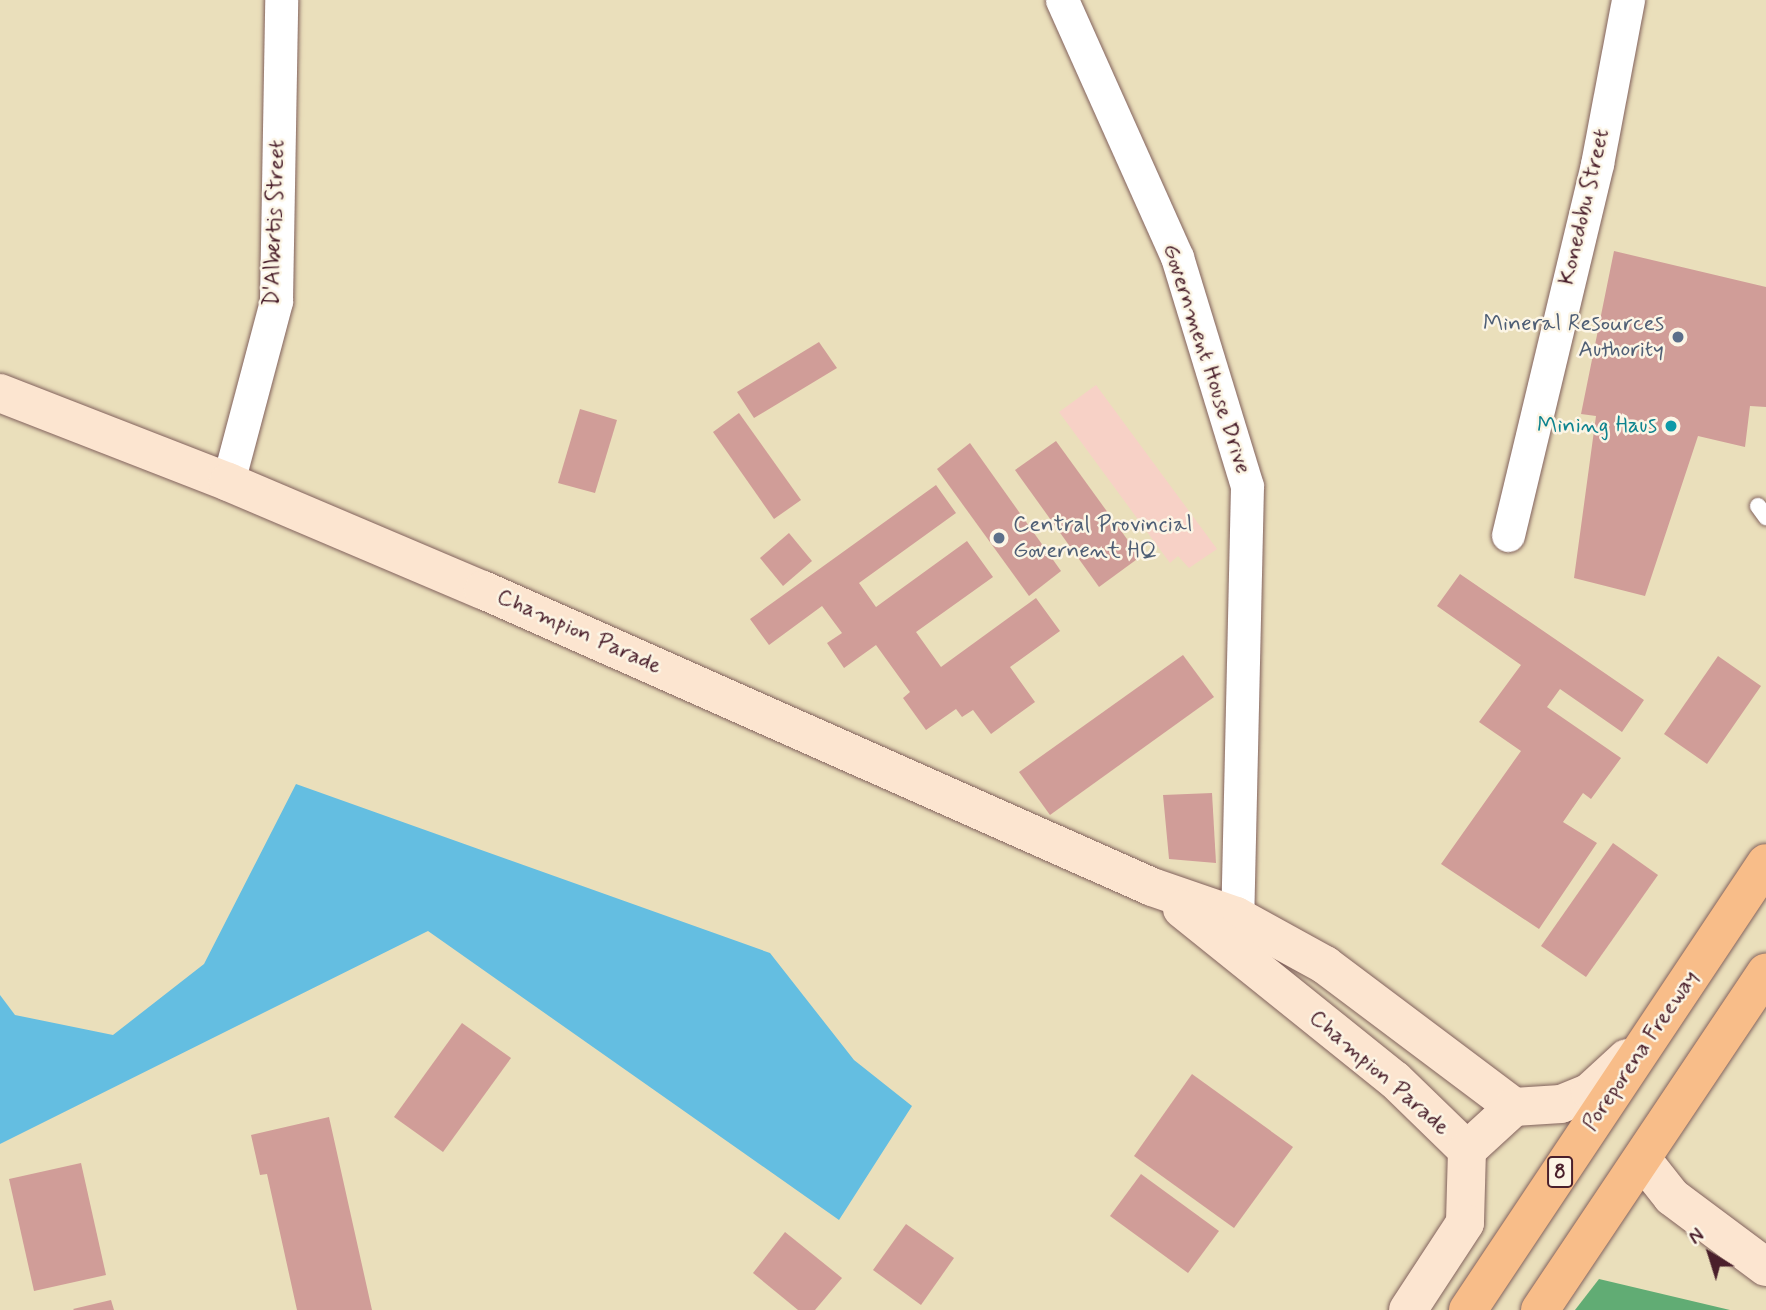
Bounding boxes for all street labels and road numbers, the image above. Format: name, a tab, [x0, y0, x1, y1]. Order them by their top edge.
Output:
street label: Konedobu Street	[1553, 124, 1617, 290]
street label: D'Albertis Street	[258, 137, 292, 309]
street label: Government House Drive	[1156, 241, 1256, 477]
street label: Champion Parade	[493, 584, 665, 680]
street label: Poreporena Freeway	[1575, 963, 1707, 1139]
street label: Champion Parade	[1304, 1005, 1454, 1141]
road number: 8	[1546, 1154, 1574, 1190]

